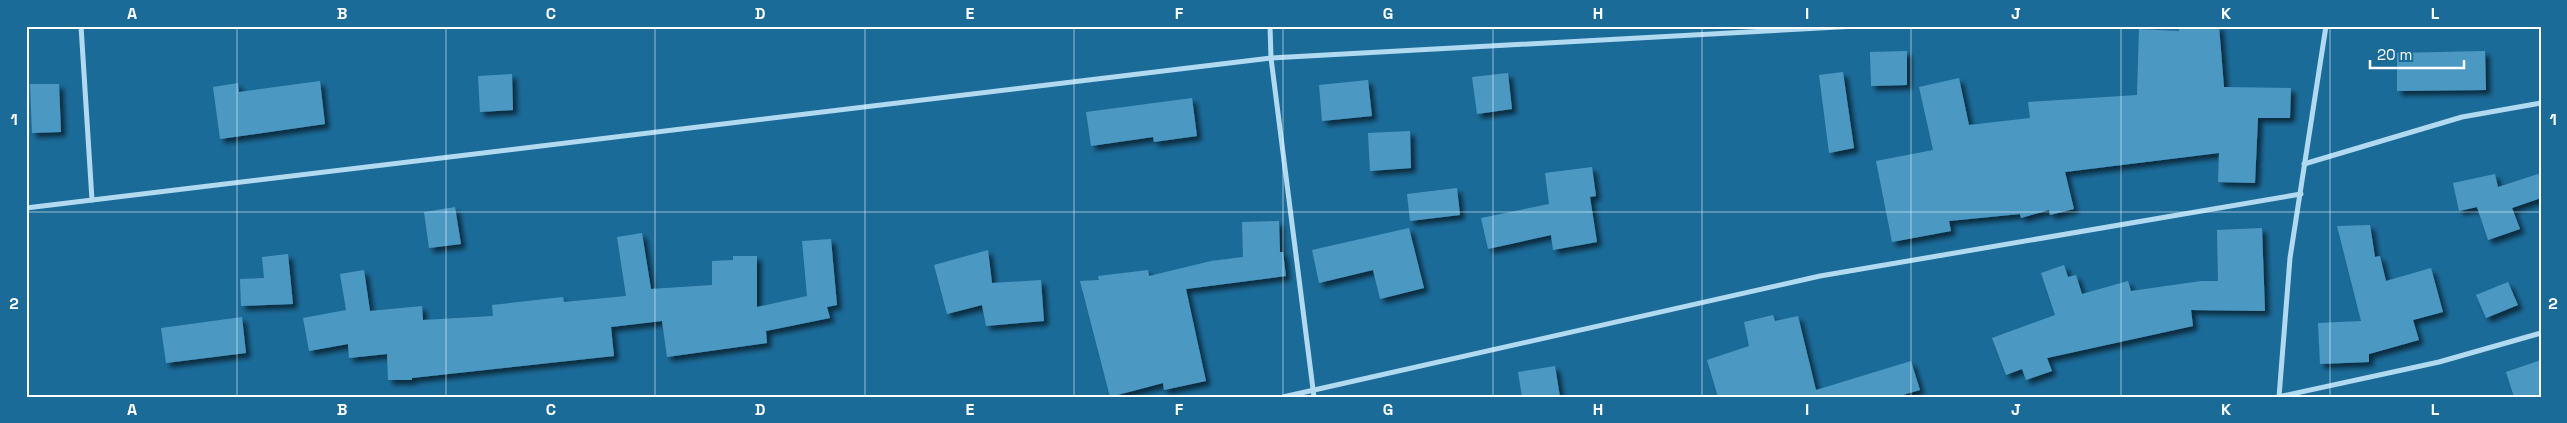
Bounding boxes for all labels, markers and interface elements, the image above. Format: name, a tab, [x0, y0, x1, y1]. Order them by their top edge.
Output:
text: A	[127, 3, 137, 24]
text: B	[337, 3, 347, 24]
text: C	[546, 3, 556, 24]
text: D	[755, 3, 765, 24]
text: E	[966, 3, 975, 24]
text: F	[1175, 3, 1184, 24]
text: G	[1383, 3, 1393, 24]
text: H	[1593, 3, 1603, 24]
text: I	[1805, 3, 1809, 24]
text: J	[2011, 3, 2021, 24]
text: K	[2221, 3, 2231, 24]
text: L	[2431, 3, 2440, 24]
scale bar	[2370, 38, 2463, 70]
text: 20 m	[2377, 45, 2412, 64]
text: 1	[10, 109, 18, 130]
text: 1	[2549, 109, 2557, 130]
text: 2	[9, 293, 19, 314]
text: 2	[2548, 293, 2558, 314]
text: A	[127, 399, 137, 420]
text: B	[337, 399, 347, 420]
text: C	[546, 399, 556, 420]
text: D	[755, 399, 765, 420]
text: E	[966, 399, 975, 420]
text: F	[1175, 399, 1184, 420]
text: G	[1383, 399, 1393, 420]
text: H	[1593, 399, 1603, 420]
text: I	[1805, 399, 1809, 420]
text: J	[2011, 399, 2021, 420]
text: K	[2221, 399, 2231, 420]
text: L	[2431, 399, 2440, 420]

